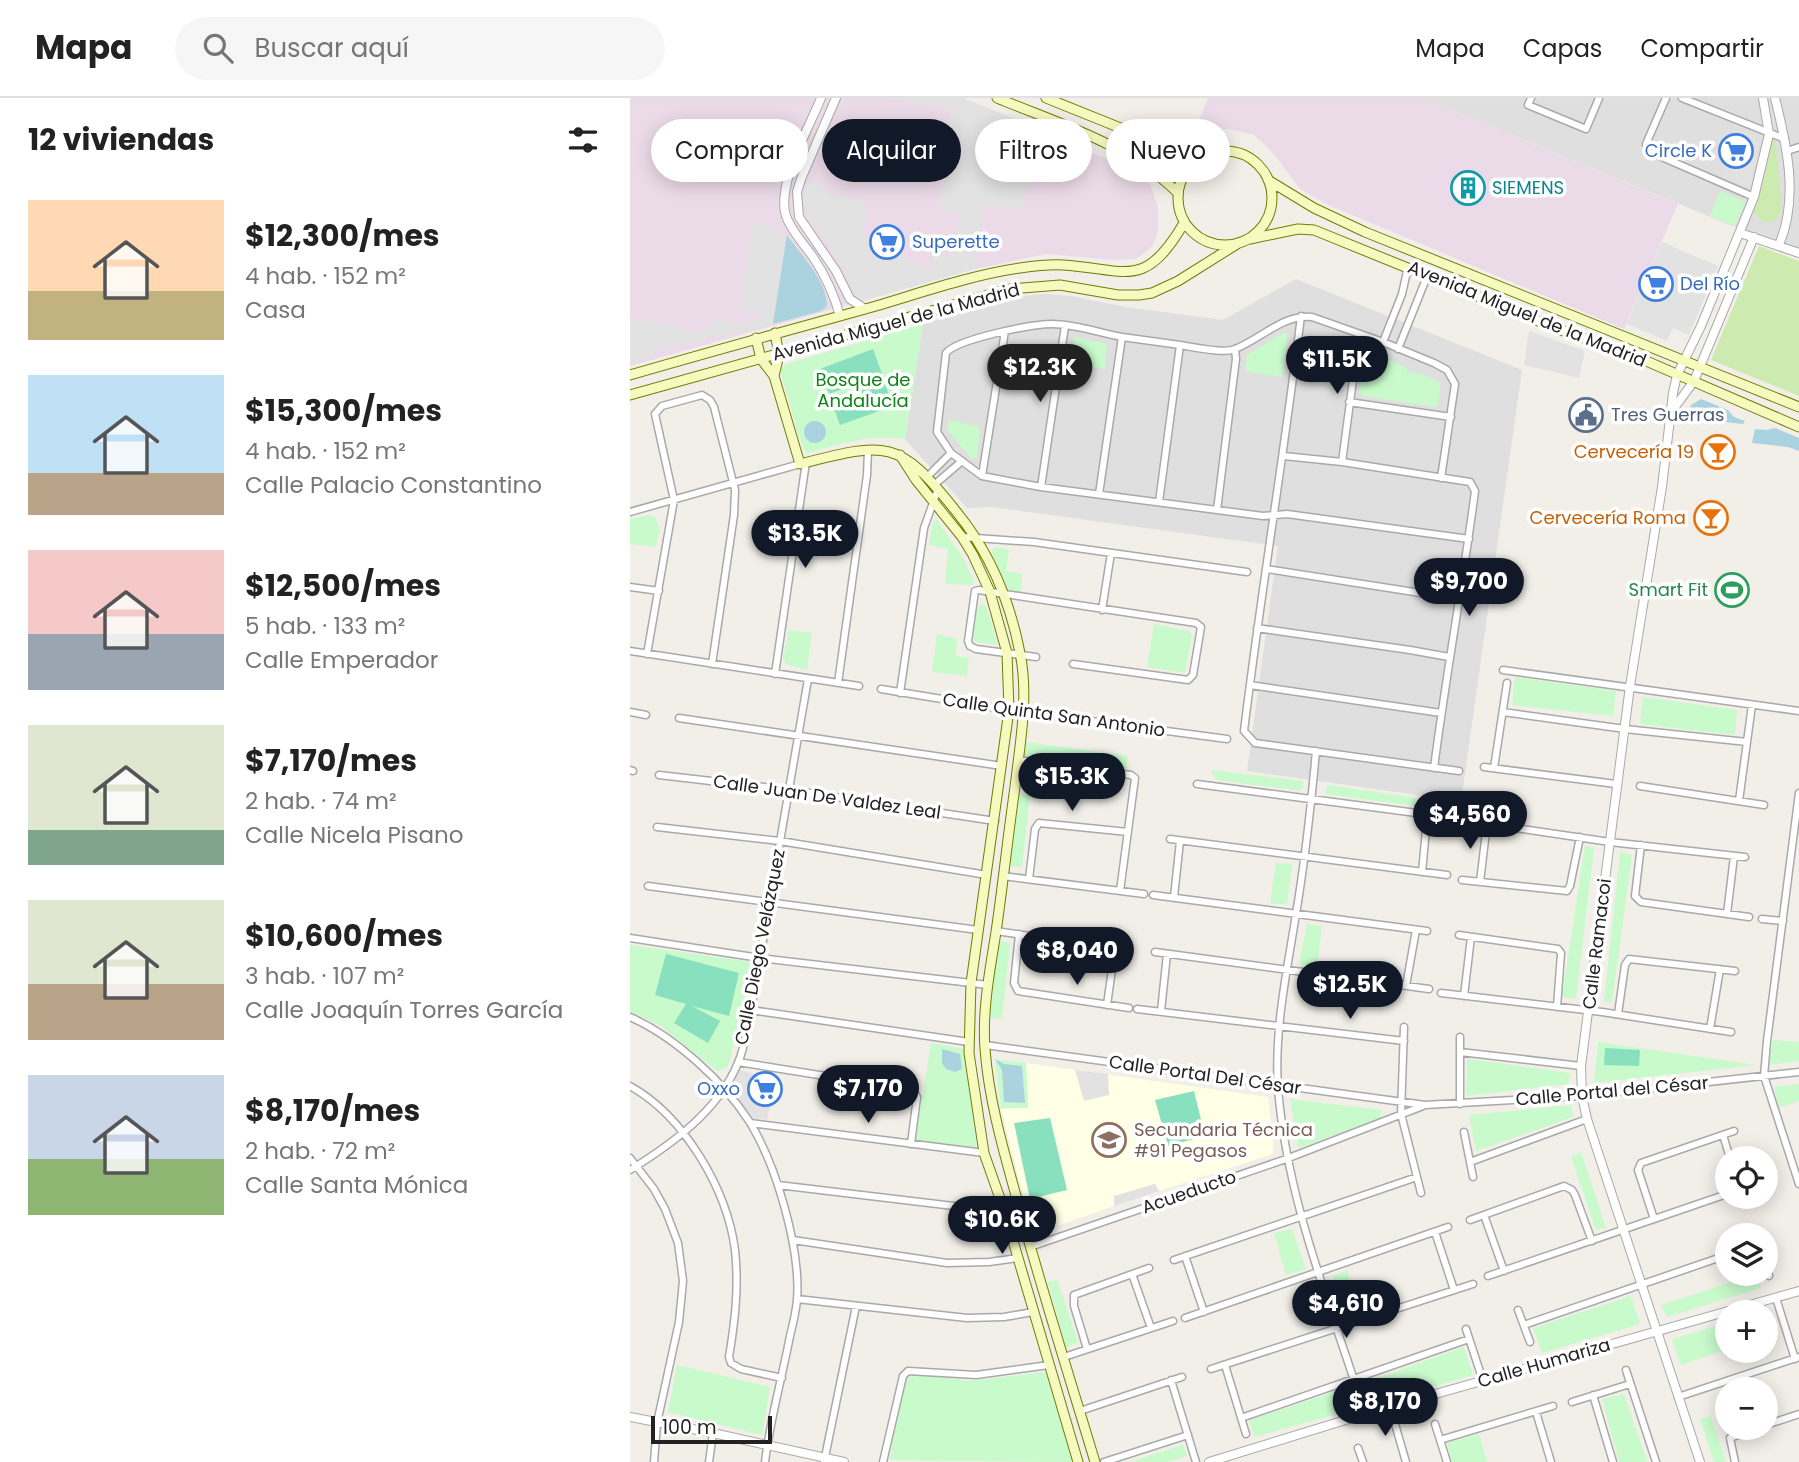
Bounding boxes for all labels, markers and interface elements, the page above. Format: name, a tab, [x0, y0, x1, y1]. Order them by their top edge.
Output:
search box	[175, 17, 665, 80]
text: Mapa	[35, 24, 133, 71]
icon: search	[199, 29, 237, 67]
text: Buscar aquí	[255, 30, 409, 66]
text: Mapa	[1415, 32, 1485, 65]
text: Capas	[1523, 32, 1602, 65]
text: Compartir	[1640, 32, 1764, 65]
text: 12 viviendas	[28, 118, 214, 161]
chip: Comprar	[651, 119, 808, 182]
chip: Alquilar	[822, 119, 961, 182]
chip: Filtros	[975, 119, 1092, 182]
chip: Nuevo	[1106, 119, 1230, 182]
icon: filters	[564, 121, 602, 159]
supermarket icon: Circle K	[1717, 132, 1755, 170]
place label: Circle K	[1645, 138, 1712, 163]
building icon: SIEMENS	[1449, 169, 1487, 207]
place label: SIEMENS	[1492, 175, 1564, 200]
text: $12,300/mes	[245, 214, 440, 257]
supermarket icon: Superette	[868, 223, 906, 261]
icon: home	[84, 228, 168, 312]
place label: Superette	[912, 229, 1000, 254]
street label: Avenida Miguel de la Madrid	[1404, 254, 1650, 373]
text: 4 hab. · 152 m²	[245, 260, 406, 292]
supermarket icon: Del Río	[1637, 265, 1675, 303]
place label: Del Río	[1680, 271, 1740, 296]
street label: Avenida Miguel de la Madrid	[769, 276, 1022, 367]
text: Casa	[245, 294, 306, 326]
pin: $11.5K	[1280, 336, 1394, 396]
text: $11.5K	[1302, 343, 1372, 375]
pin: $12.3K	[983, 344, 1097, 404]
text: $12.3K	[1003, 351, 1077, 383]
park label: Bosque de Andalucía	[816, 367, 910, 413]
text: $15,300/mes	[245, 389, 442, 432]
public building icon: Tres Guerras	[1567, 396, 1605, 434]
place label: Tres Guerras	[1611, 402, 1725, 427]
icon: home	[84, 403, 168, 487]
bar icon: Cervecería 19	[1699, 433, 1737, 471]
text: 4 hab. · 152 m²	[245, 435, 406, 467]
place label: Cervecería 19	[1574, 439, 1694, 464]
text: Calle Palacio Constantino	[245, 469, 542, 501]
bar icon: Cervecería Roma	[1692, 499, 1730, 537]
place label: Cervecería Roma	[1530, 505, 1686, 530]
pin: $13.5K	[748, 510, 862, 570]
text: $13.5K	[767, 517, 843, 549]
pin: $9,700	[1412, 559, 1526, 618]
text: $12,500/mes	[245, 564, 441, 607]
text: $9,700	[1430, 565, 1508, 597]
sports icon: Smart Fit	[1713, 571, 1751, 609]
place label: Smart Fit	[1629, 577, 1708, 602]
icon: home	[84, 578, 168, 662]
text: 5 hab. · 133 m²	[245, 610, 405, 642]
text: Calle Emperador	[245, 644, 438, 676]
street label: Calle Quinta San Antonio	[941, 687, 1167, 742]
text: $7,170/mes	[245, 739, 417, 782]
icon: home	[84, 753, 168, 837]
pin: $15.3K	[1015, 754, 1129, 813]
text: $15.3K	[1034, 760, 1110, 792]
street label: Calle Juan De Valdez Leal	[712, 768, 943, 825]
text: 2 hab. · 74 m²	[245, 785, 397, 817]
pin: $4,560	[1413, 792, 1527, 851]
text: $4,560	[1429, 798, 1511, 830]
text: Calle Nicela Pisano	[245, 819, 463, 851]
street label: Calle Diego Velázquez	[728, 847, 791, 1047]
street label: Calle Ramacoi	[1576, 877, 1617, 1011]
text: $10,600/mes	[245, 914, 443, 957]
icon: home	[84, 928, 168, 1012]
pin: $8,040	[1020, 928, 1134, 987]
text: $8,040	[1036, 934, 1118, 966]
text: 3 hab. · 107 m²	[245, 960, 404, 992]
pin: $12.5K	[1293, 962, 1407, 1021]
text: $12.5K	[1313, 968, 1387, 1000]
text: Calle Joaquín Torres García	[245, 994, 563, 1026]
street label: Calle Portal Del César	[1107, 1049, 1303, 1100]
pin: $7,170	[811, 1066, 925, 1125]
supermarket icon: Oxxo	[746, 1070, 784, 1108]
street label: Calle Portal del César	[1515, 1070, 1710, 1111]
text: $7,170	[833, 1072, 903, 1104]
place label: Oxxo	[697, 1076, 740, 1101]
text: $8,170/mes	[245, 1089, 420, 1132]
icon: home	[84, 1103, 168, 1187]
place label: Secundaria Técnica #91 Pegasos	[1134, 1117, 1313, 1163]
school or university icon: Secundaria Técnica #91 Pegasos	[1090, 1121, 1128, 1159]
text: 2 hab. · 72 m²	[245, 1135, 395, 1167]
map controls	[1715, 1146, 1778, 1440]
button: locate	[1715, 1146, 1778, 1209]
street label: Acueducto	[1138, 1164, 1239, 1219]
text: Calle Santa Mónica	[245, 1169, 468, 1201]
pin: $10.6K	[945, 1196, 1059, 1256]
text: $10.6K	[964, 1203, 1040, 1235]
button: layers	[1715, 1223, 1778, 1286]
pin: $4,610	[1289, 1280, 1403, 1340]
text: $4,610	[1308, 1287, 1384, 1319]
button: +	[1715, 1300, 1778, 1363]
street label: Calle Humariza	[1475, 1332, 1613, 1393]
button: −	[1715, 1377, 1778, 1440]
pin: $8,170	[1328, 1378, 1442, 1438]
text: $8,170	[1349, 1385, 1421, 1417]
scale bar	[651, 1413, 772, 1445]
text: 100 m	[662, 1414, 717, 1441]

